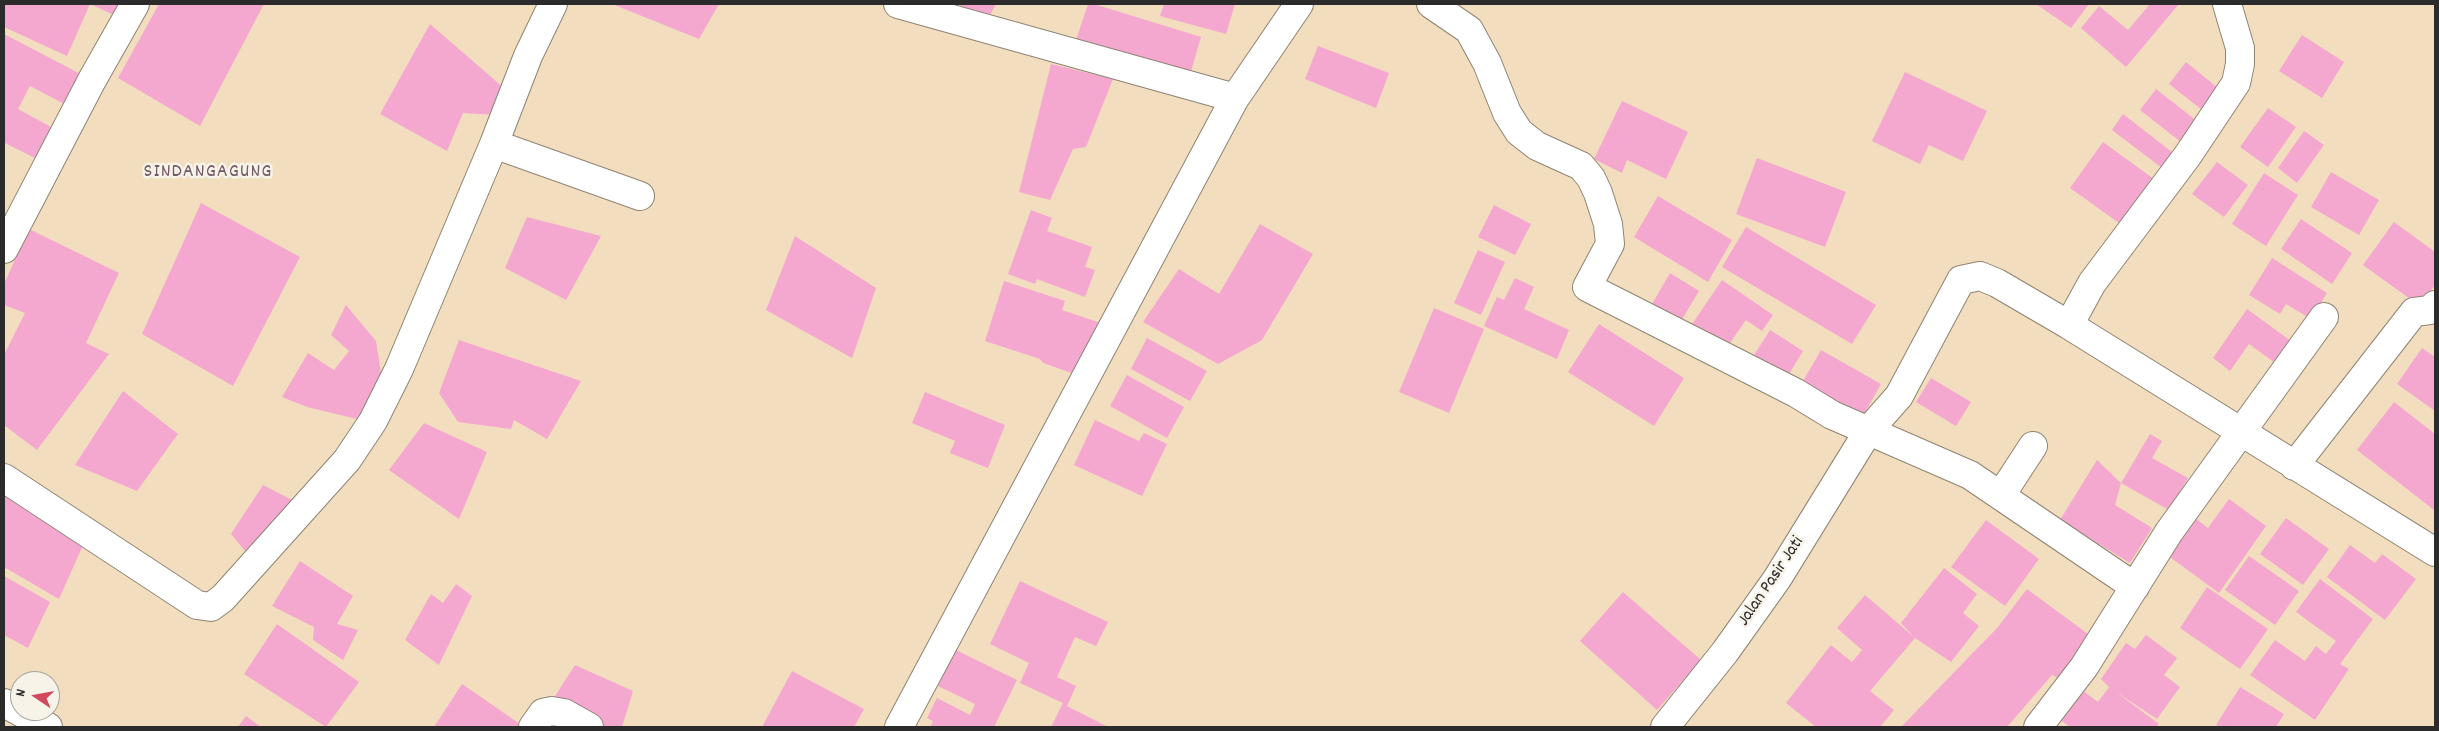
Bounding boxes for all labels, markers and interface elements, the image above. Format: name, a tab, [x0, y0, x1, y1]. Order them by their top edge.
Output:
district label: SINDANGAGUNG	[142, 161, 274, 185]
street label: Jalan Pasir Jati	[1734, 533, 1810, 631]
north arrow	[10, 671, 60, 721]
text: N	[11, 688, 32, 699]

